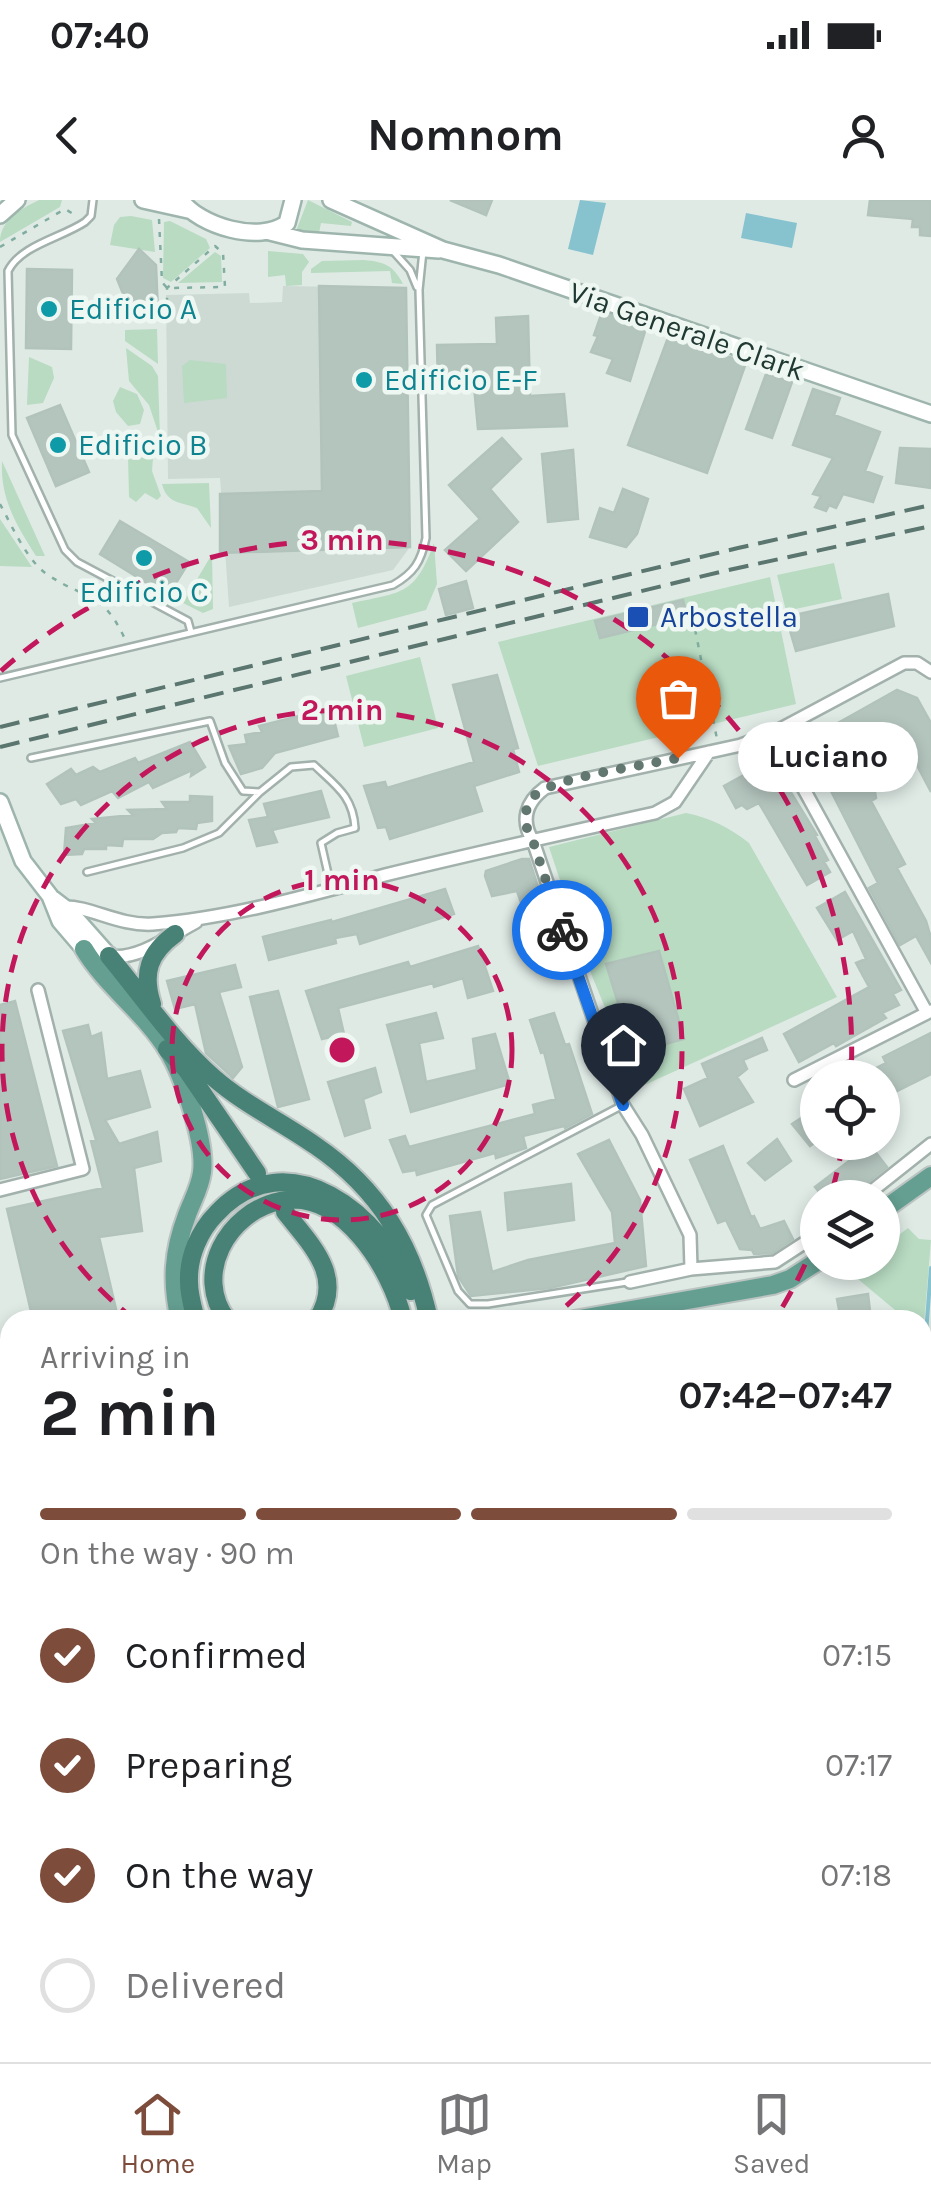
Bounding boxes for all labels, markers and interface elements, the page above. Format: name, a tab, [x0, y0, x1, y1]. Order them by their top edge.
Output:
text: 07:40	[50, 13, 150, 58]
icon: back	[40, 108, 95, 163]
icon: person	[836, 108, 891, 163]
text: Nomnom	[367, 109, 564, 161]
street label: Via Generale Clark	[564, 274, 810, 388]
place label: Edificio A	[69, 291, 197, 327]
marker: Edificio A	[38, 298, 60, 320]
place label: Edificio E-F	[384, 362, 538, 398]
marker: Edificio E-F	[353, 369, 375, 391]
place label: Edificio B	[78, 427, 207, 463]
marker: Edificio B	[47, 434, 69, 456]
text: 3 min	[300, 522, 384, 558]
marker: Edificio C	[133, 547, 155, 569]
place label: Edificio C	[79, 574, 209, 610]
place label: Arbostella	[660, 599, 798, 635]
marker: Arbostella	[625, 604, 651, 630]
pin	[636, 656, 721, 759]
icon: bag	[651, 671, 706, 726]
text: 2 min	[301, 692, 383, 728]
callout: Luciano	[738, 723, 918, 793]
text: Luciano	[768, 738, 888, 775]
text: 1 min	[304, 862, 380, 898]
courier	[512, 880, 612, 980]
icon: bike	[535, 903, 590, 958]
pin	[581, 1003, 666, 1106]
icon: home	[596, 1018, 651, 1073]
centre of rings	[324, 1032, 360, 1068]
map controls	[800, 1060, 900, 1280]
button: locate	[800, 1060, 900, 1160]
button: layers	[800, 1180, 900, 1280]
text: Arriving in	[40, 1339, 191, 1376]
text: 07:42–07:47	[679, 1373, 892, 1418]
text: 2 min	[40, 1375, 219, 1451]
text: On the way · 90 m	[40, 1535, 295, 1572]
icon: check	[40, 1628, 95, 1683]
text: Confirmed	[125, 1633, 308, 1678]
text: 07:15	[822, 1637, 892, 1674]
icon: check	[40, 1738, 95, 1793]
text: Preparing	[125, 1743, 292, 1788]
text: 07:17	[825, 1747, 892, 1784]
icon: check	[40, 1848, 95, 1903]
text: On the way	[125, 1853, 313, 1898]
text: 07:18	[820, 1857, 892, 1894]
text: Delivered	[125, 1963, 286, 2008]
tab: Home	[121, 2087, 195, 2180]
tab: Map	[436, 2087, 492, 2180]
tab: Saved	[733, 2087, 810, 2180]

